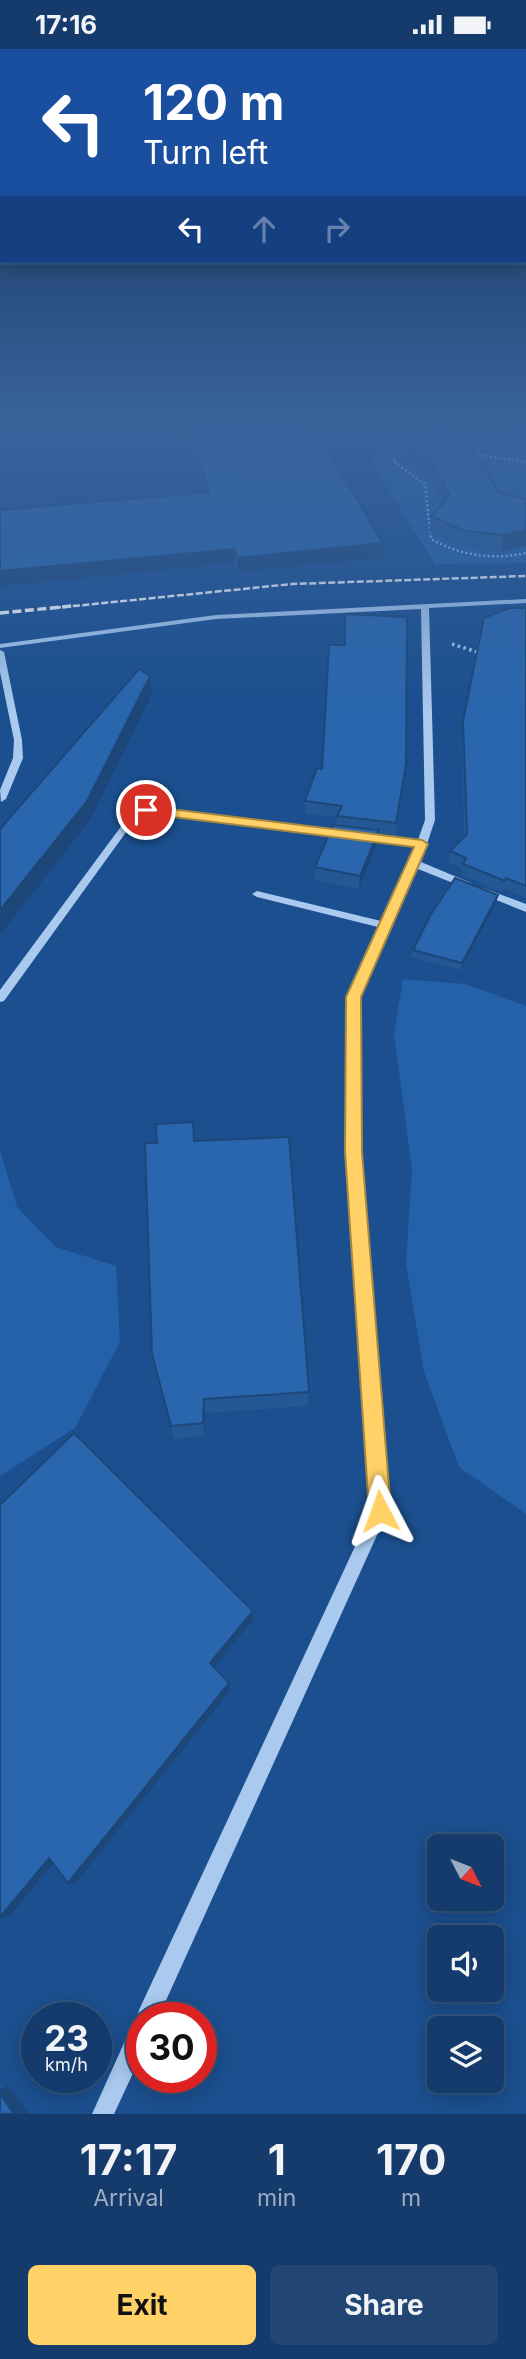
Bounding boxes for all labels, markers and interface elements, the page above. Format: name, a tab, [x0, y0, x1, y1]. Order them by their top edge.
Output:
text: 17:16	[35, 9, 97, 40]
text: 120 m	[143, 73, 284, 132]
icon: left	[28, 77, 119, 168]
text: Turn left	[143, 133, 268, 172]
icon: left	[172, 210, 210, 248]
icon: ahead	[245, 210, 283, 248]
icon: right	[318, 210, 356, 248]
pin	[116, 780, 176, 840]
icon: arrive	[127, 791, 165, 829]
position arrow	[343, 1474, 417, 1548]
north arrow	[427, 1834, 504, 1911]
map controls	[427, 1834, 504, 2093]
button: sound	[427, 1925, 504, 2002]
speed limit sign: 30	[126, 2002, 217, 2093]
button: layers	[427, 2016, 504, 2093]
text: 23	[44, 2017, 89, 2059]
text: km/h	[45, 2054, 88, 2075]
text: 17:17	[80, 2134, 177, 2185]
text: 1	[268, 2134, 286, 2185]
text: 170	[376, 2134, 446, 2185]
text: Arrival	[93, 2184, 164, 2212]
text: min	[257, 2184, 296, 2212]
text: m	[401, 2184, 421, 2212]
button: Exit	[28, 2265, 256, 2345]
button: Share	[270, 2265, 498, 2345]

